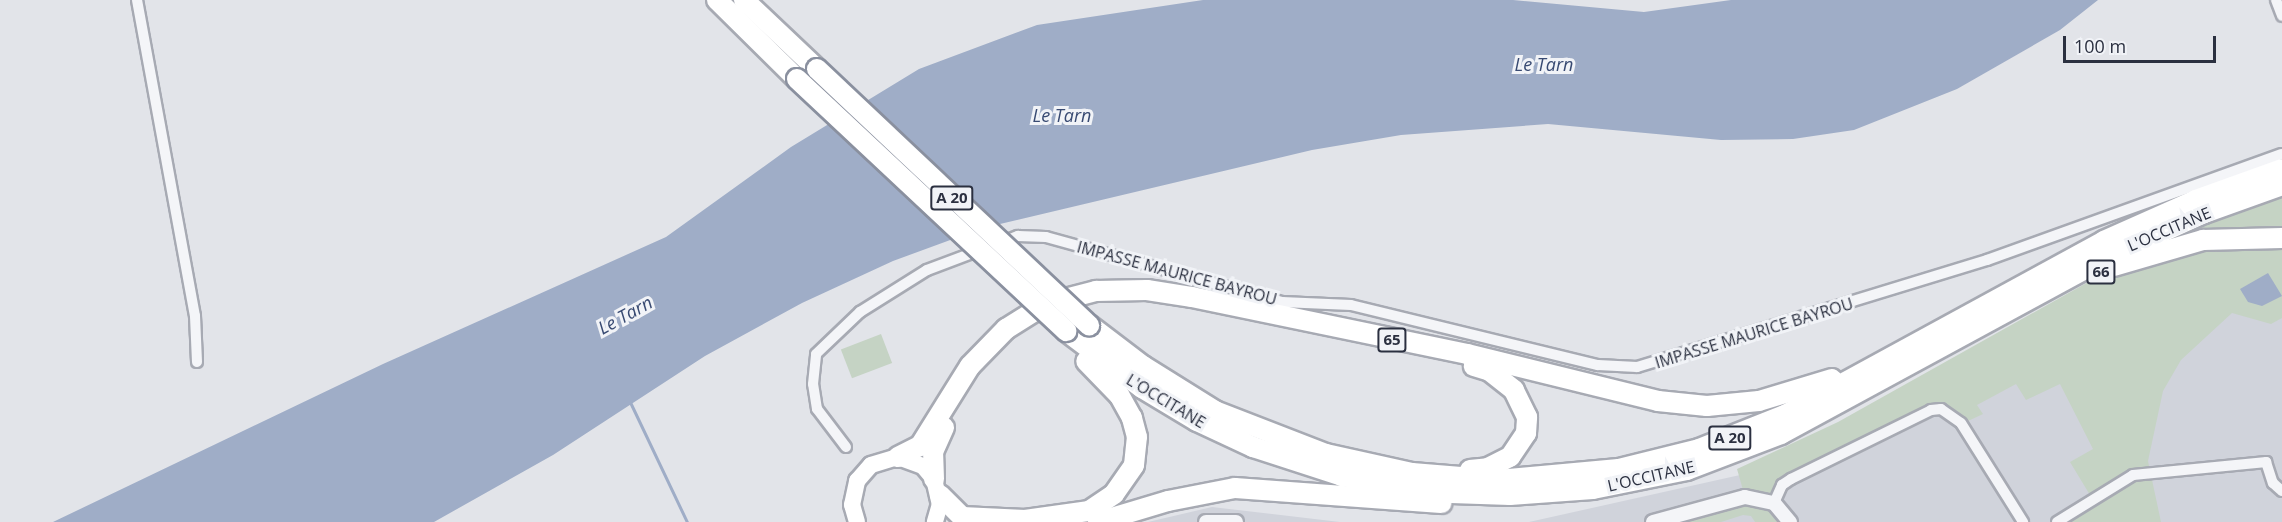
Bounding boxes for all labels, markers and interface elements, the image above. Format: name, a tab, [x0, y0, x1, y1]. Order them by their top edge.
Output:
scale bar	[2066, 24, 2219, 62]
text: 100 m	[2074, 34, 2126, 58]
water label: Le Tarn	[1515, 53, 1573, 75]
water label: Le Tarn	[1033, 104, 1091, 126]
road number: A 20	[930, 186, 974, 210]
street label: L'OCCITANE	[2124, 203, 2214, 255]
street label: IMPASSE MAURICE BAYROU	[1075, 237, 1279, 309]
road number: 66	[2086, 260, 2116, 284]
water label: Le Tarn	[594, 291, 656, 339]
street label: IMPASSE MAURICE BAYROU	[1653, 294, 1855, 372]
road number: 65	[1377, 328, 1407, 352]
street label: L'OCCITANE	[1123, 370, 1209, 432]
road number: A 20	[1708, 426, 1752, 450]
street label: L'OCCITANE	[1606, 457, 1696, 495]

